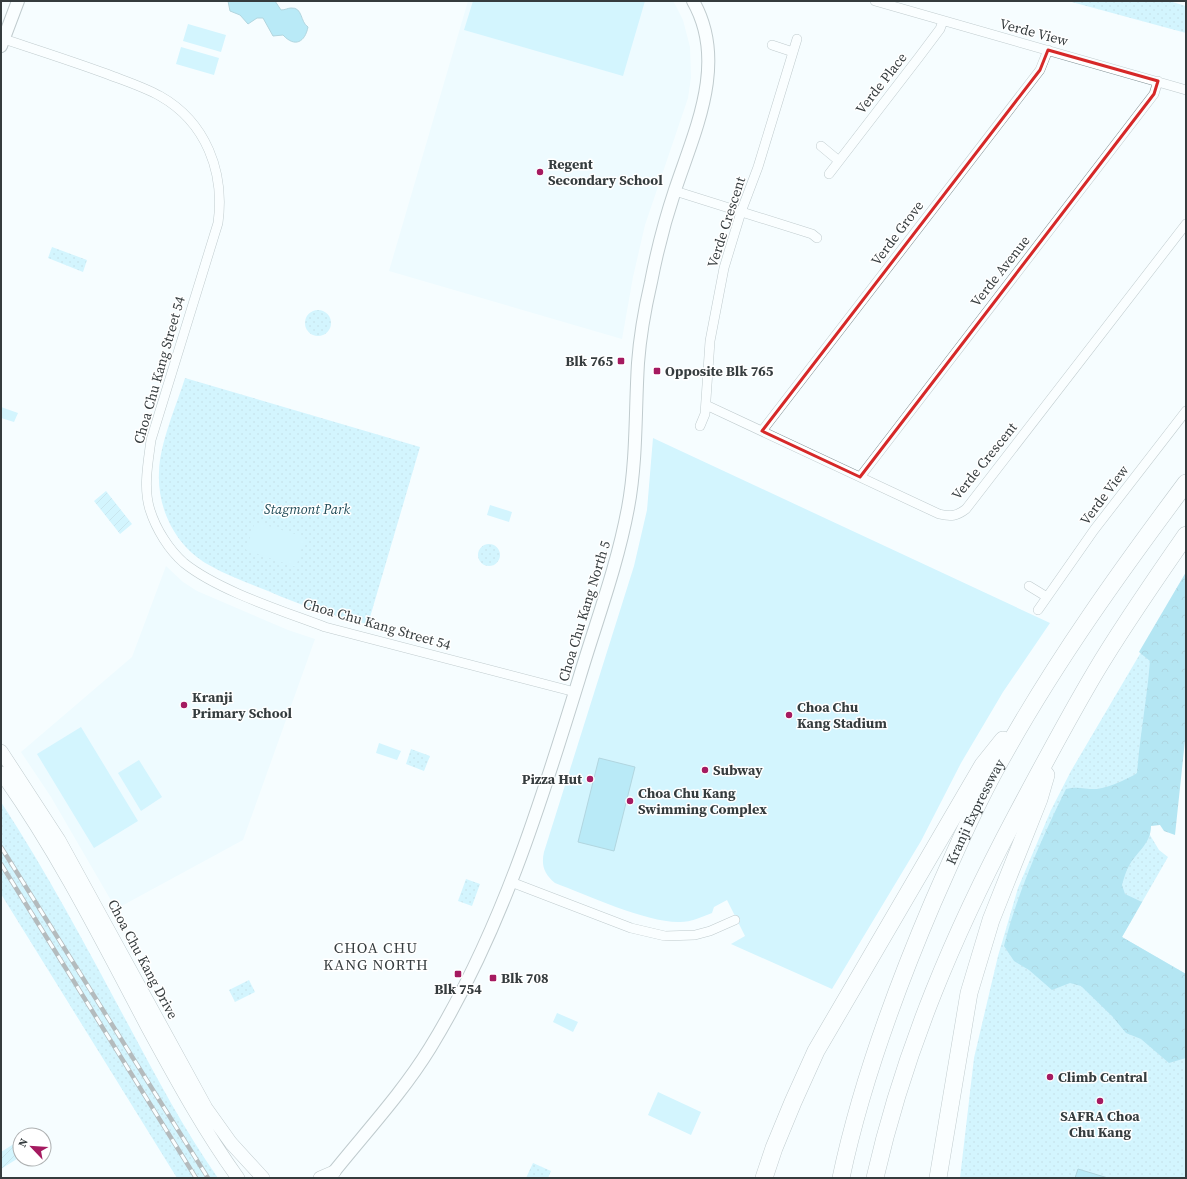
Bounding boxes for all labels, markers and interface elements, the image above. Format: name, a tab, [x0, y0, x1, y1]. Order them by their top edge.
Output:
street label: Verde View	[998, 13, 1071, 51]
street label: Verde Place	[851, 48, 911, 118]
place label: Regent Secondary School	[548, 154, 663, 190]
marker: Regent Secondary School	[535, 167, 545, 177]
street label: Verde Crescent	[702, 174, 750, 270]
street label: Verde Grove	[866, 196, 928, 270]
street label: Verde Avenue	[966, 231, 1034, 311]
street label: Choa Chu Kang Street 54	[128, 294, 190, 446]
place label: Blk 765	[565, 351, 613, 371]
marker: Blk 765	[616, 356, 626, 366]
place label: Opposite Blk 765	[665, 361, 774, 381]
marker: Opposite Blk 765	[652, 366, 662, 376]
street label: Verde Crescent	[946, 418, 1022, 504]
street label: Verde View	[1075, 461, 1133, 529]
park label: Stagmont Park	[264, 499, 350, 519]
street label: Choa Chu Kang North 5	[553, 538, 615, 684]
street label: Choa Chu Kang Street 54	[301, 593, 453, 655]
place label: Kranji Primary School	[192, 687, 293, 723]
place label: Choa Chu Kang Stadium	[797, 697, 887, 733]
marker: Kranji Primary School	[179, 700, 189, 710]
marker: Choa Chu Kang Stadium	[784, 710, 794, 720]
street label: Kranji Expressway	[941, 754, 1010, 868]
place label: Subway	[713, 760, 763, 780]
marker: Subway	[700, 765, 710, 775]
place label: Pizza Hut	[522, 769, 583, 789]
marker: Pizza Hut	[585, 774, 595, 784]
place label: Choa Chu Kang Swimming Complex	[638, 783, 767, 819]
marker: Choa Chu Kang Swimming Complex	[625, 796, 635, 806]
street label: Choa Chu Kang Drive	[103, 896, 183, 1022]
district label: CHOA CHU KANG NORTH	[323, 937, 429, 975]
place label: Blk 708	[501, 968, 549, 988]
marker: Blk 754	[453, 969, 463, 979]
marker: Blk 708	[488, 973, 498, 983]
place label: Blk 754	[434, 979, 482, 999]
place label: Climb Central	[1058, 1067, 1148, 1087]
marker: Climb Central	[1045, 1072, 1055, 1082]
marker: SAFRA Choa Chu Kang	[1095, 1096, 1105, 1106]
place label: SAFRA Choa Chu Kang	[1060, 1106, 1140, 1142]
north arrow	[12, 1127, 52, 1167]
text: N	[15, 1136, 32, 1150]

